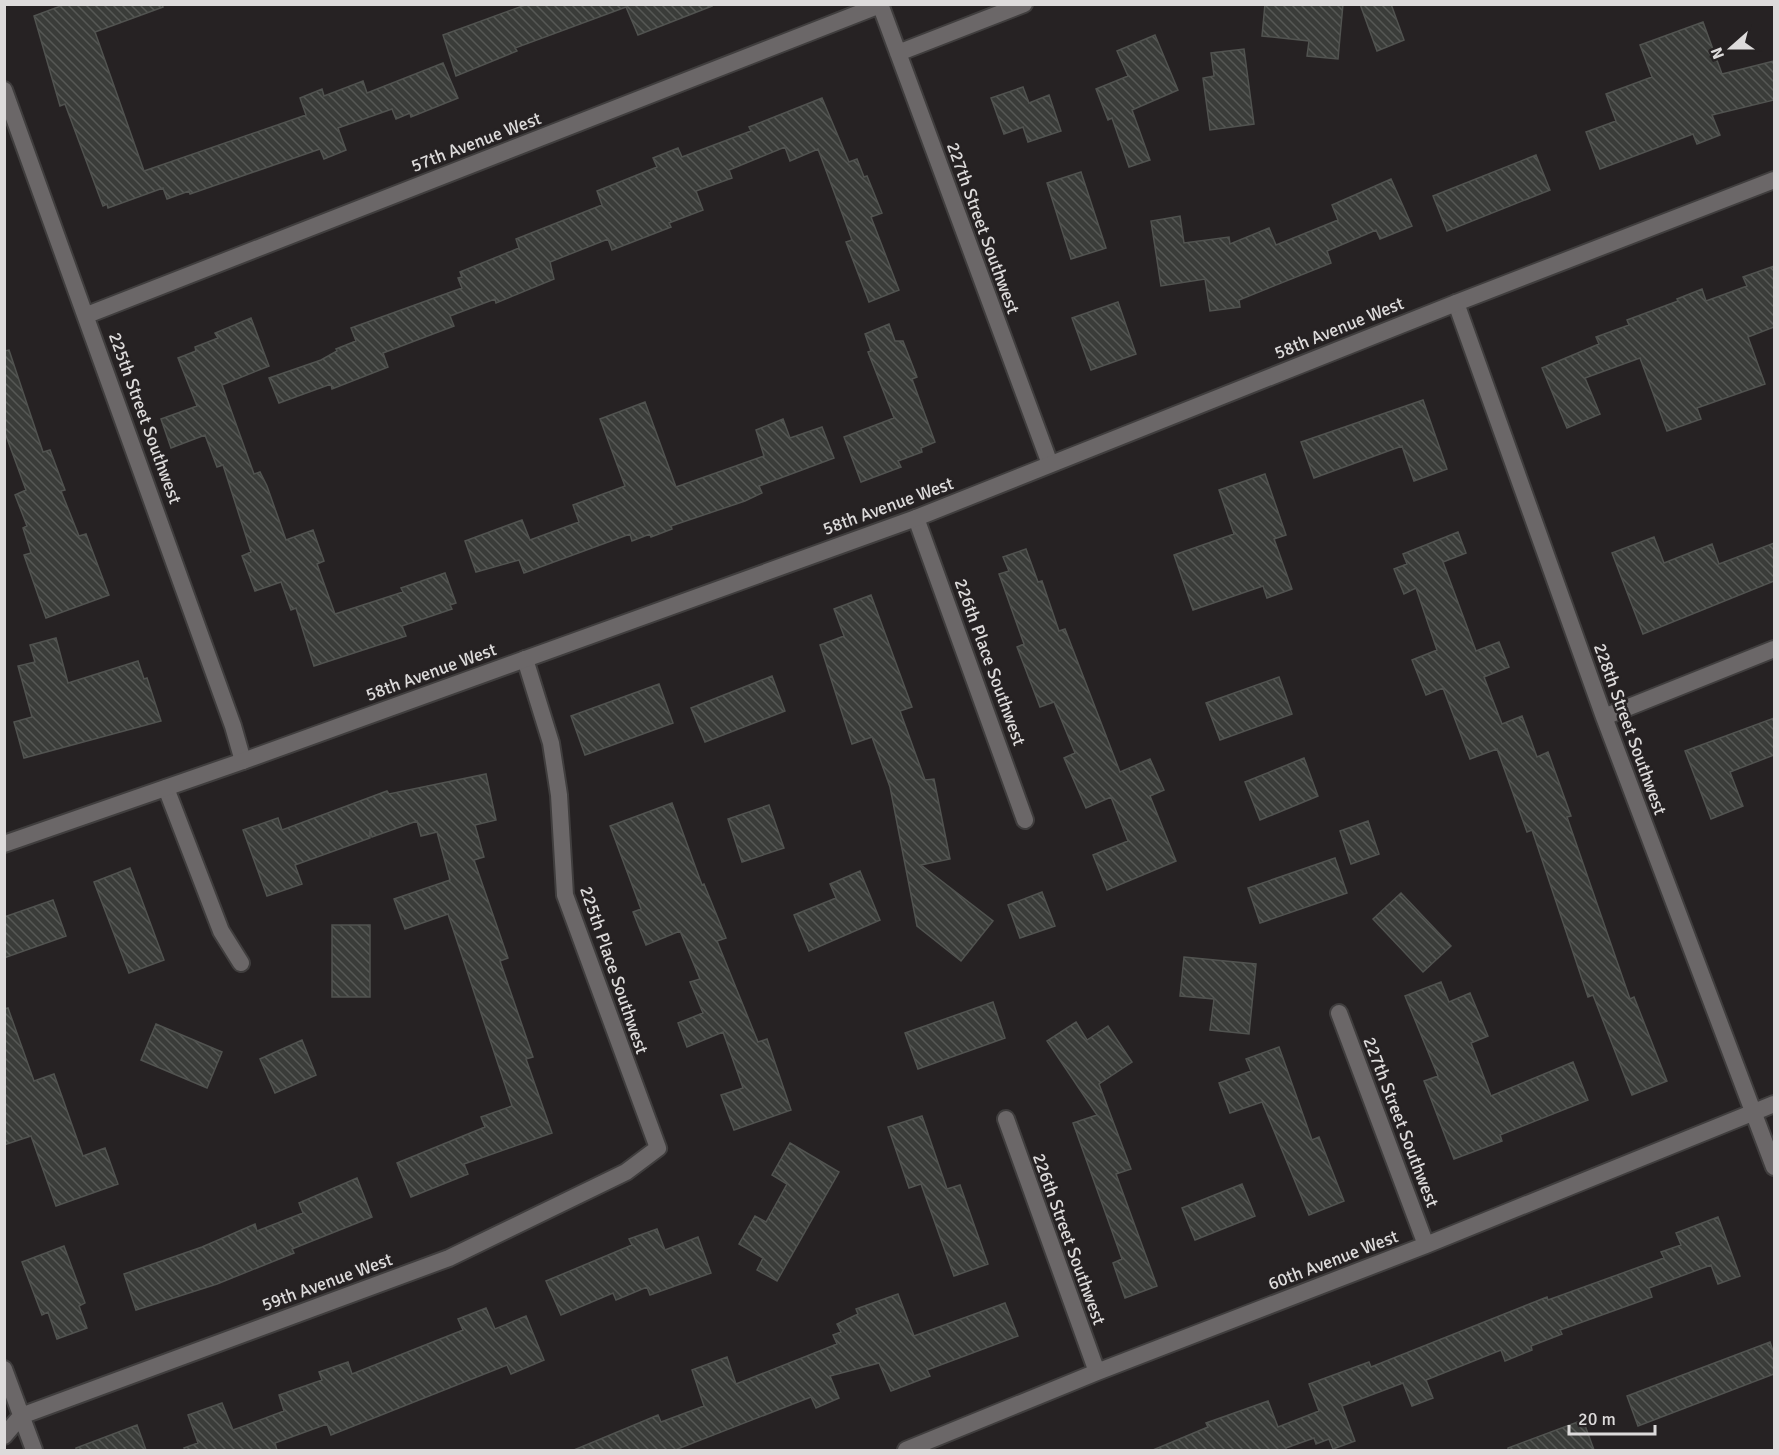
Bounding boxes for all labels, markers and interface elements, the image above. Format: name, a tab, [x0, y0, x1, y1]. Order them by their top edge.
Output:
north arrow	[1701, 18, 1761, 78]
text: N	[1707, 44, 1729, 62]
street label: 57th Avenue West	[408, 107, 544, 177]
street label: 227th Street Southwest	[942, 139, 1024, 317]
street label: 58th Avenue West	[1271, 292, 1407, 364]
street label: 225th Street Southwest	[104, 329, 186, 507]
street label: 58th Avenue West	[820, 472, 956, 540]
street label: 226th Place Southwest	[950, 575, 1030, 749]
street label: 58th Avenue West	[363, 638, 499, 706]
street label: 228th Street Southwest	[1589, 640, 1671, 818]
street label: 225th Place Southwest	[575, 883, 653, 1057]
street label: 227th Street Southwest	[1358, 1034, 1444, 1210]
street label: 226th Street Southwest	[1028, 1150, 1110, 1328]
street label: 60th Avenue West	[1265, 1225, 1401, 1295]
street label: 59th Avenue West	[259, 1248, 395, 1316]
scale bar	[1569, 1398, 1654, 1436]
text: 20 m	[1578, 1408, 1616, 1430]

